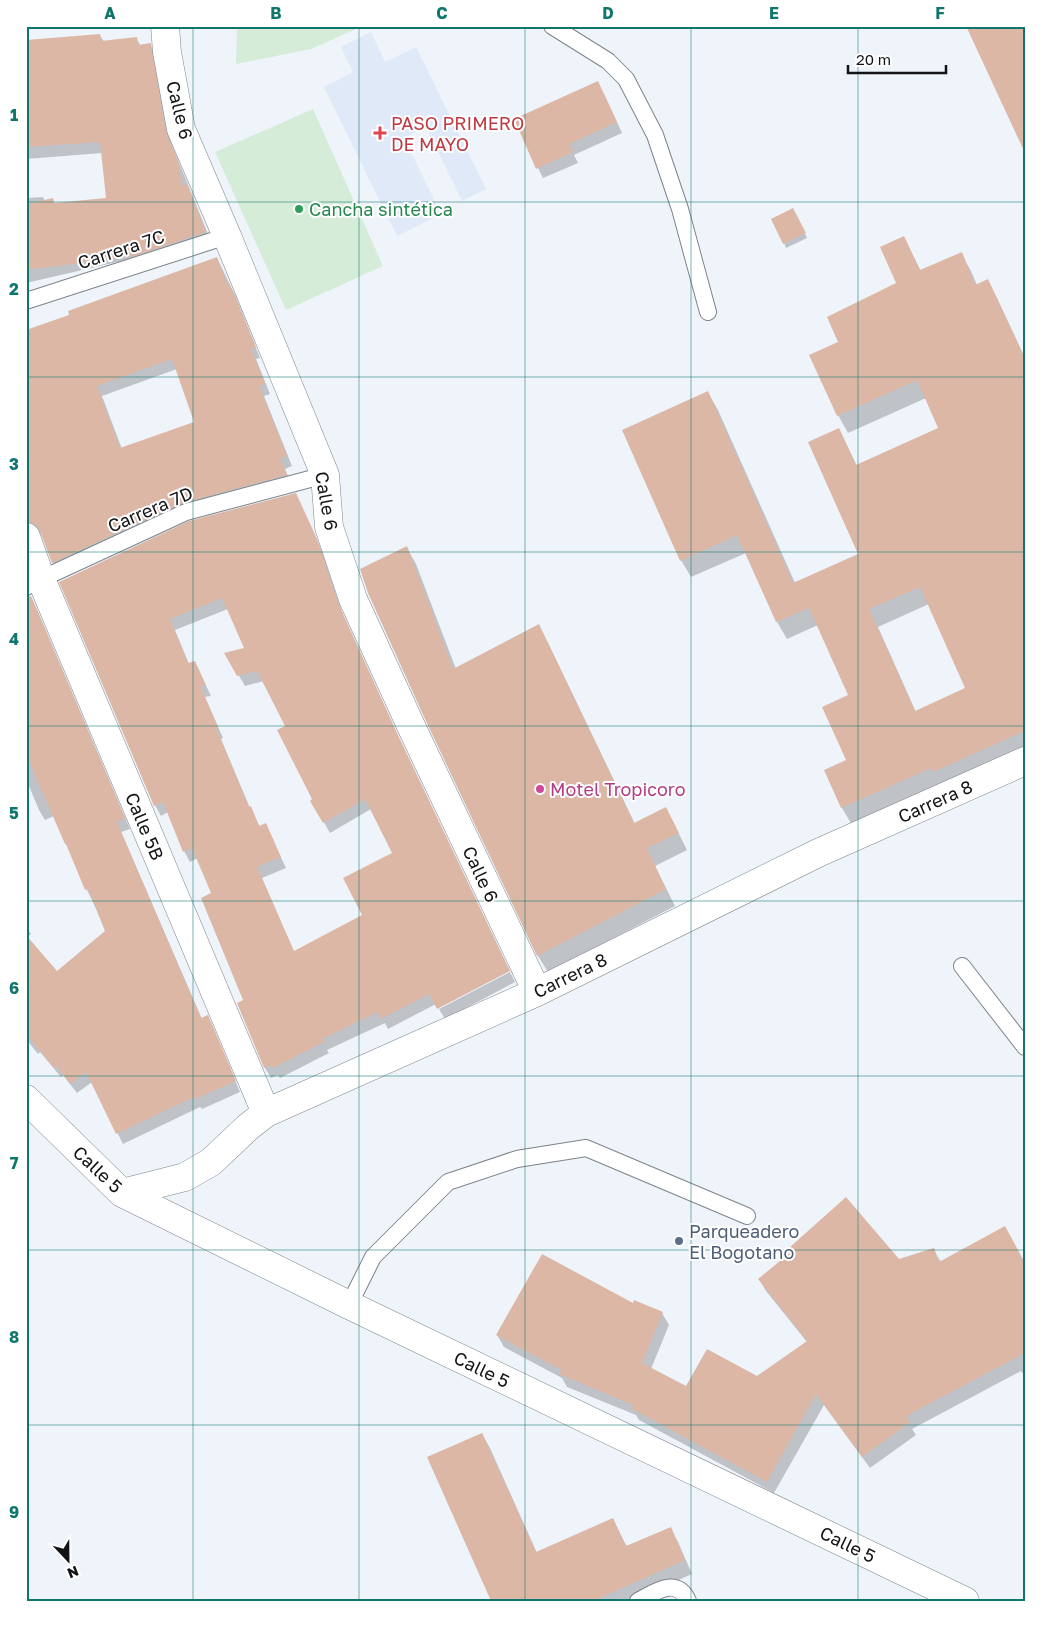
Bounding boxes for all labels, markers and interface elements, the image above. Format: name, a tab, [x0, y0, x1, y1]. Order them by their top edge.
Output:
text: A	[104, 3, 116, 23]
text: B	[270, 3, 282, 23]
text: C	[436, 3, 448, 23]
text: D	[602, 3, 614, 23]
text: E	[769, 3, 779, 23]
text: F	[935, 3, 945, 23]
scale bar	[848, 42, 946, 74]
text: 20 m	[856, 50, 891, 68]
street label: Calle 6	[162, 78, 198, 142]
text: 1	[10, 105, 18, 125]
place label: PASO PRIMERO DE MAYO	[391, 112, 524, 155]
marker: PASO PRIMERO DE MAYO	[373, 126, 387, 140]
place label: Cancha sintética	[309, 198, 453, 220]
marker: Cancha sintética	[293, 203, 305, 215]
street label: Carrera 7C	[75, 225, 167, 273]
text: 2	[9, 279, 19, 299]
text: 3	[9, 454, 19, 474]
street label: Calle 6	[311, 470, 343, 532]
street label: Carrera 7D	[104, 481, 196, 537]
text: 4	[9, 629, 19, 649]
street label: Carrera 8	[894, 775, 976, 827]
place label: Motel Tropicoro	[550, 778, 686, 800]
marker: Motel Tropicoro	[534, 783, 546, 795]
street label: Calle 5B	[121, 789, 169, 863]
text: 5	[9, 803, 19, 823]
street label: Calle 6	[458, 842, 504, 906]
street label: Carrera 8	[530, 948, 610, 1002]
text: 6	[9, 978, 19, 998]
street label: Calle 5	[69, 1141, 127, 1197]
text: 7	[10, 1153, 19, 1173]
place label: Parqueadero El Bogotano	[689, 1220, 799, 1263]
marker: Parqueadero El Bogotano	[673, 1235, 685, 1247]
text: 8	[9, 1327, 19, 1347]
street label: Calle 5	[451, 1346, 513, 1392]
text: 9	[9, 1502, 19, 1522]
street label: Calle 5	[817, 1521, 879, 1567]
north arrow	[42, 1534, 92, 1584]
text: N	[65, 1563, 81, 1582]

